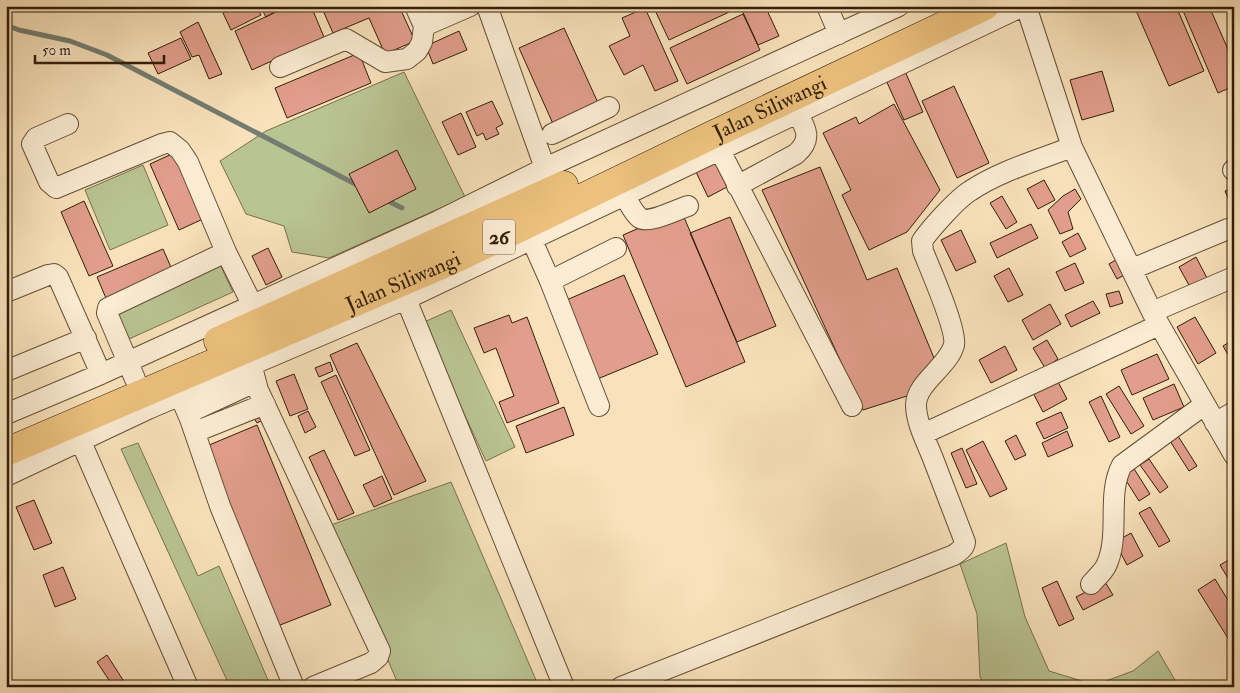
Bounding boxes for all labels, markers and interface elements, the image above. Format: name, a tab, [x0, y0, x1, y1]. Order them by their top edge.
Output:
scale bar	[35, 32, 164, 64]
text: 50 m	[42, 41, 71, 60]
street label: Jalan Siliwangi	[708, 69, 831, 146]
road number: 26	[483, 220, 515, 254]
street label: Jalan Siliwangi	[341, 245, 465, 319]

